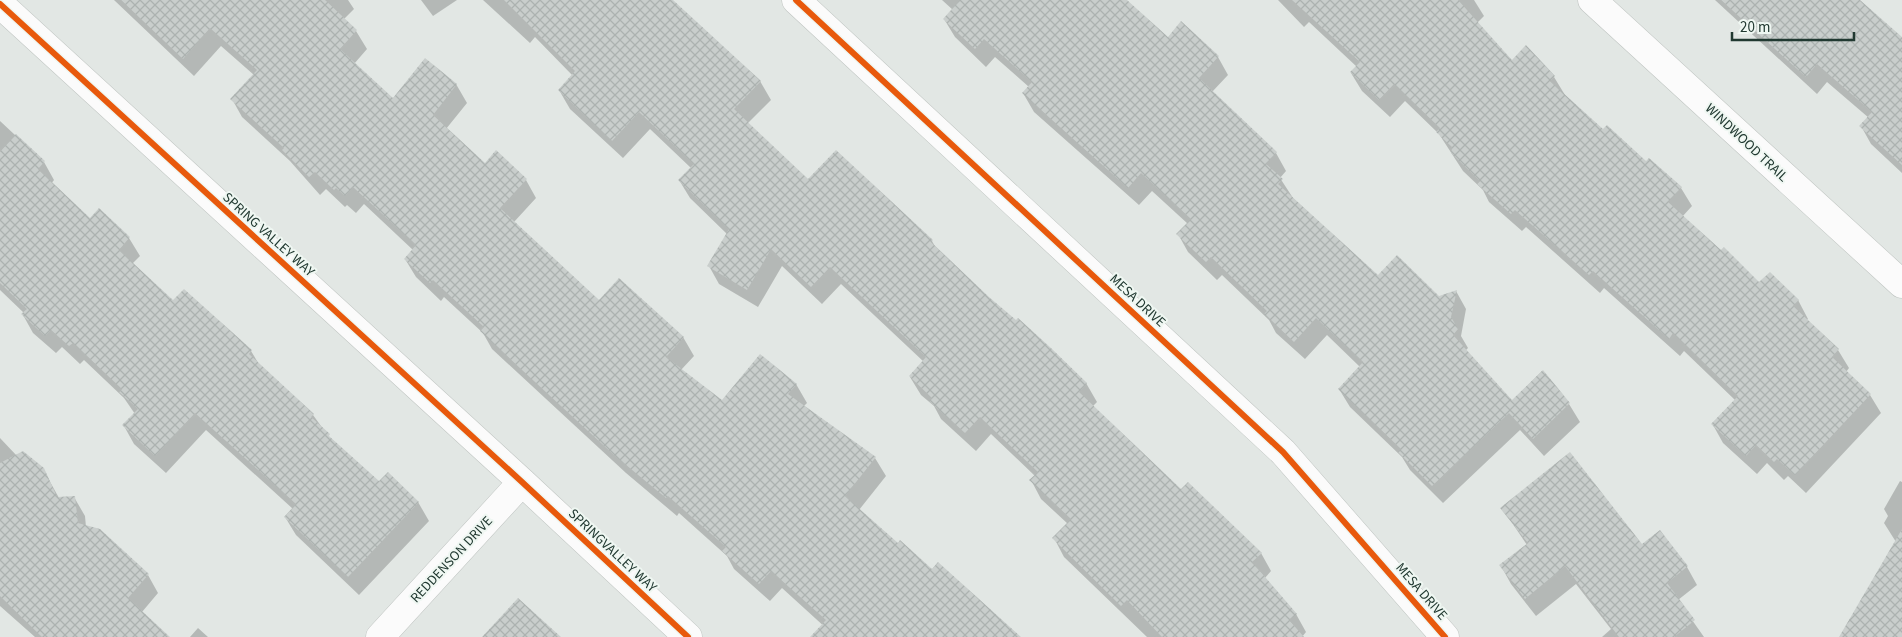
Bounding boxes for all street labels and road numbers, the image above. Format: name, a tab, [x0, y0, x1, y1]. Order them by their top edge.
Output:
street label: WINDWOOD TRAIL	[1700, 99, 1792, 187]
street label: SPRING VALLEY WAY	[218, 188, 319, 282]
street label: MESA DRIVE	[1105, 269, 1170, 332]
street label: SPRINGVALLEY WAY	[564, 504, 661, 597]
street label: REDDENSON DRIVE	[406, 512, 497, 608]
street label: MESA DRIVE	[1391, 559, 1452, 625]

